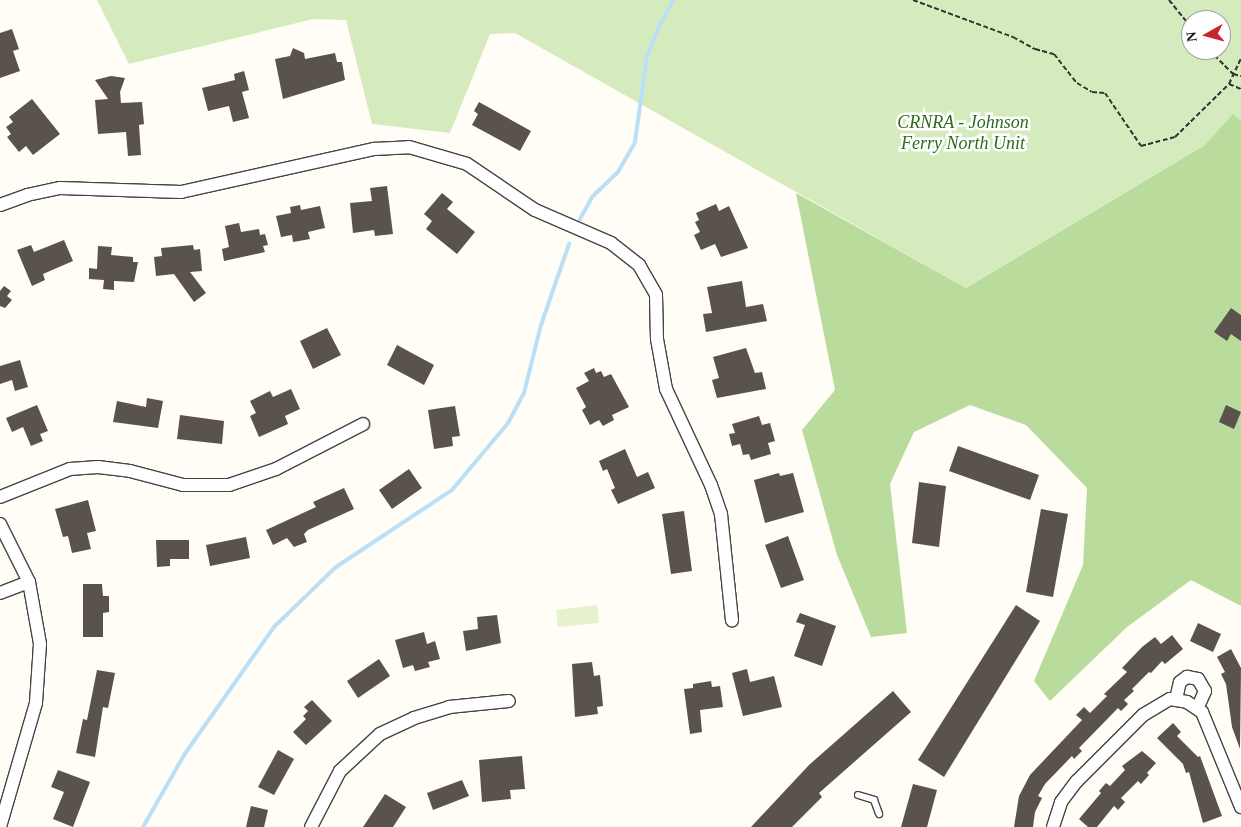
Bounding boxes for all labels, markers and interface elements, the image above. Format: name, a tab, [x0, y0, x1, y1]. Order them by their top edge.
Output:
north arrow	[1181, 10, 1231, 60]
text: N	[1184, 31, 1200, 43]
park label: CRNRA - Johnson Ferry North Unit	[897, 112, 1029, 154]

